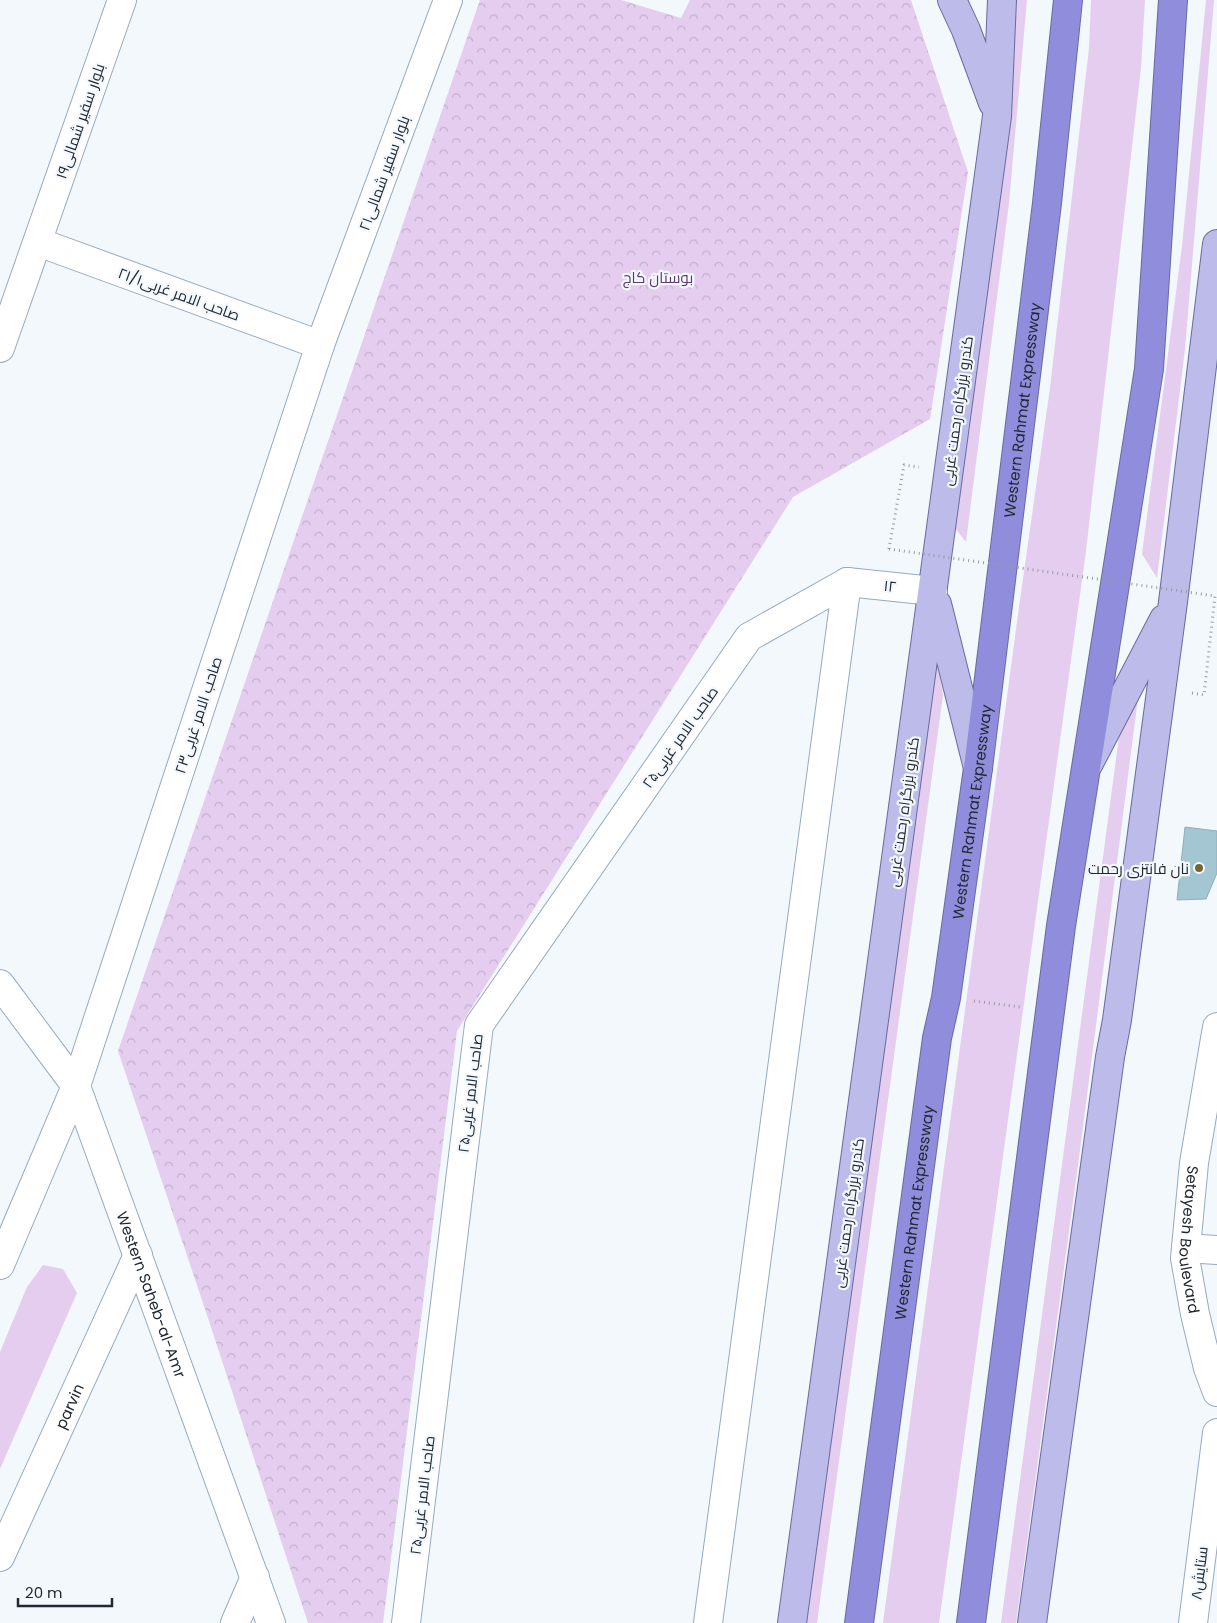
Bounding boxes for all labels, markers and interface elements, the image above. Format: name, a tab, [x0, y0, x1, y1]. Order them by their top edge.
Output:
street label: بلوار سفیر شمالی۱۹	[50, 60, 110, 182]
street label: بلوار سفیر شمالی۲۱	[353, 113, 415, 233]
street label: صاحب الامر غربی۲۱/۱	[115, 262, 243, 326]
park label: بوستان کاج	[623, 267, 693, 289]
street label: Western Rahmat Expressway	[998, 301, 1045, 519]
street label: کندرو بزرگراه رحمت غربی	[936, 335, 978, 487]
street label: ۱۲	[883, 575, 897, 597]
street label: صاحب الامر غربی۲۳	[169, 654, 227, 776]
street label: صاحب الامر غربی۲۵	[637, 682, 723, 792]
street label: Western Rahmat Expressway	[947, 703, 996, 921]
street label: کندرو بزرگراه رحمت غربی	[882, 736, 924, 888]
place label: نان فانتزی رحمت	[1088, 858, 1189, 879]
marker: نان فانتزی رحمت	[1193, 862, 1205, 874]
street label: صاحب الامر غربی۲۵	[452, 1032, 488, 1154]
street label: Western Rahmat Expressway	[889, 1103, 938, 1321]
street label: کندرو بزرگراه رحمت غربی	[827, 1137, 869, 1289]
street label: Setayesh Boulevard	[1174, 1165, 1205, 1315]
street label: Western Saheb-al-Amr	[112, 1208, 192, 1381]
street label: parvin	[50, 1380, 88, 1432]
street label: صاحب الامر غربی۲۵	[404, 1434, 440, 1556]
street label: ستایش۸	[1185, 1545, 1213, 1601]
scale bar	[18, 1576, 111, 1608]
text: 20 m	[25, 1582, 63, 1603]

